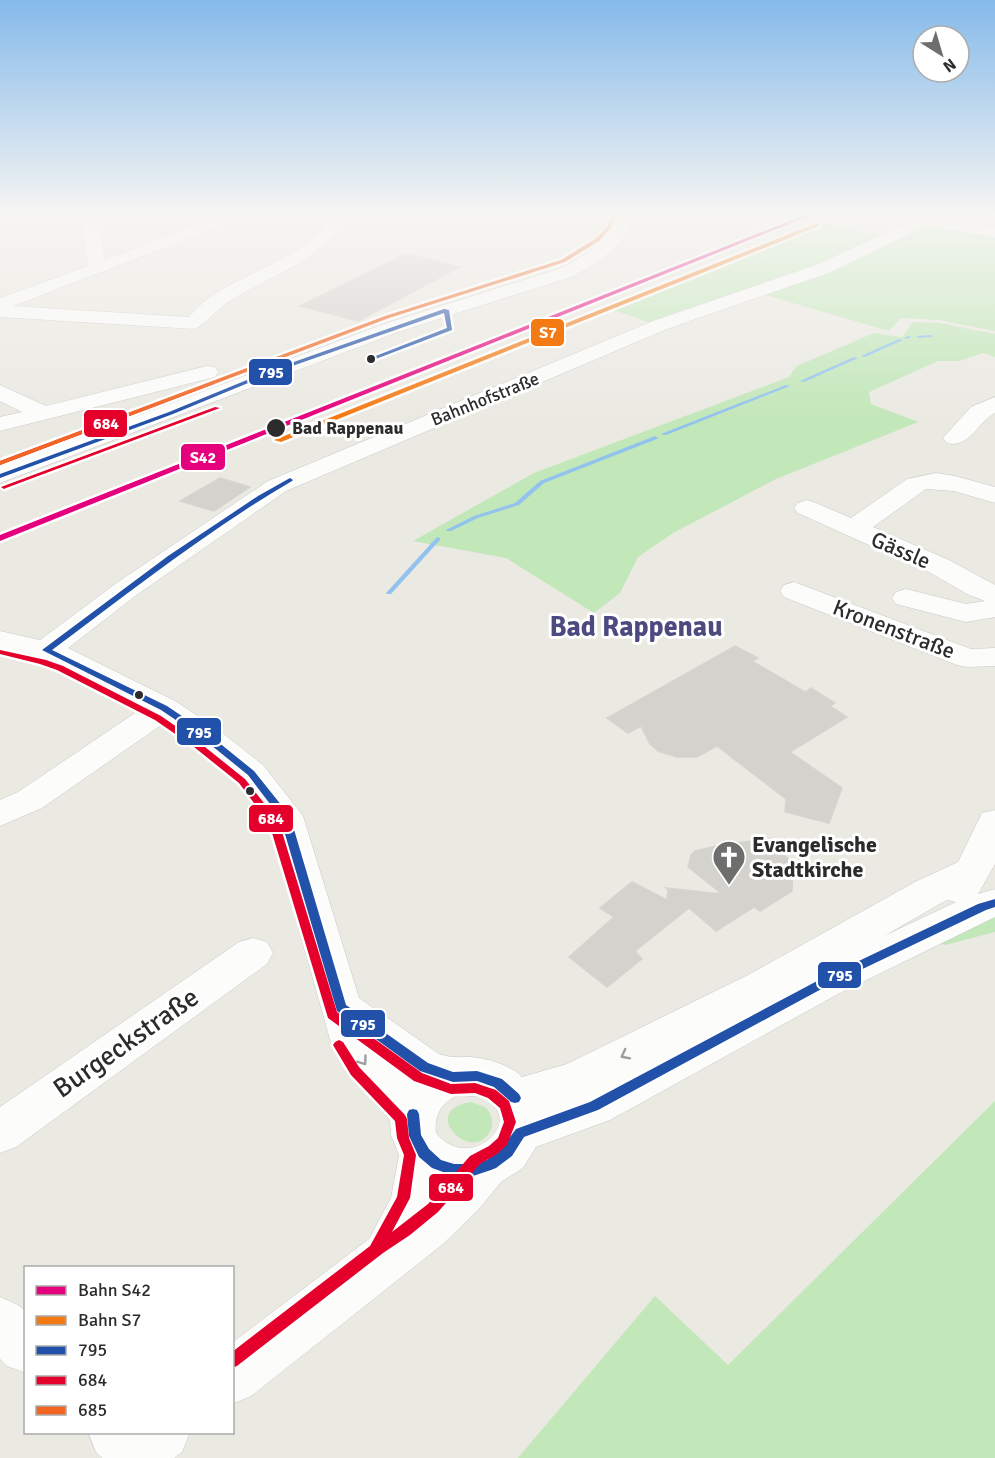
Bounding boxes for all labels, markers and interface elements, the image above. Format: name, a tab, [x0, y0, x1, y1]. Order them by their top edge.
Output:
north arrow	[911, 24, 971, 84]
text: N	[939, 54, 960, 77]
line badge: S7	[530, 318, 565, 347]
text: S7	[539, 323, 557, 343]
unlabelled marker	[365, 353, 377, 365]
line badge: 795	[248, 358, 293, 386]
text: 795	[258, 363, 284, 383]
street label: Bahnhofstraße	[428, 367, 542, 431]
line badge: 684	[83, 409, 128, 438]
text: 684	[93, 414, 119, 434]
marker: Bad Rappenau	[265, 417, 287, 439]
place label: Bad Rappenau	[292, 417, 403, 439]
line badge: S42	[180, 443, 226, 471]
text: S42	[190, 448, 216, 468]
street label: Gässle	[867, 525, 935, 575]
street label: Kronenstraße	[829, 593, 959, 665]
district label: Bad Rappenau	[549, 610, 723, 644]
unlabelled marker	[133, 689, 145, 701]
line badge: 795	[176, 717, 222, 746]
text: 795	[186, 723, 212, 743]
unlabelled marker	[244, 785, 256, 797]
line badge: 684	[248, 804, 294, 833]
text: 684	[258, 809, 284, 829]
place label: Evangelische Stadtkirche	[752, 831, 877, 883]
church icon: Evangelische Stadtkirche	[711, 839, 747, 886]
line badge: 795	[817, 961, 862, 989]
text: 795	[827, 966, 853, 986]
street label: Burgeckstraße	[47, 981, 205, 1105]
line badge: 795	[340, 1009, 386, 1038]
text: 795	[350, 1015, 376, 1035]
one-way arrow	[620, 1048, 631, 1060]
one-way arrow	[356, 1054, 367, 1065]
line badge: 684	[428, 1173, 474, 1202]
text: 684	[438, 1178, 464, 1198]
legend	[24, 1266, 234, 1434]
text: Bahn S42	[78, 1279, 151, 1301]
text: Bahn S7	[78, 1309, 141, 1331]
text: 795	[78, 1339, 107, 1361]
text: 684	[78, 1369, 107, 1391]
text: 685	[78, 1399, 107, 1421]

